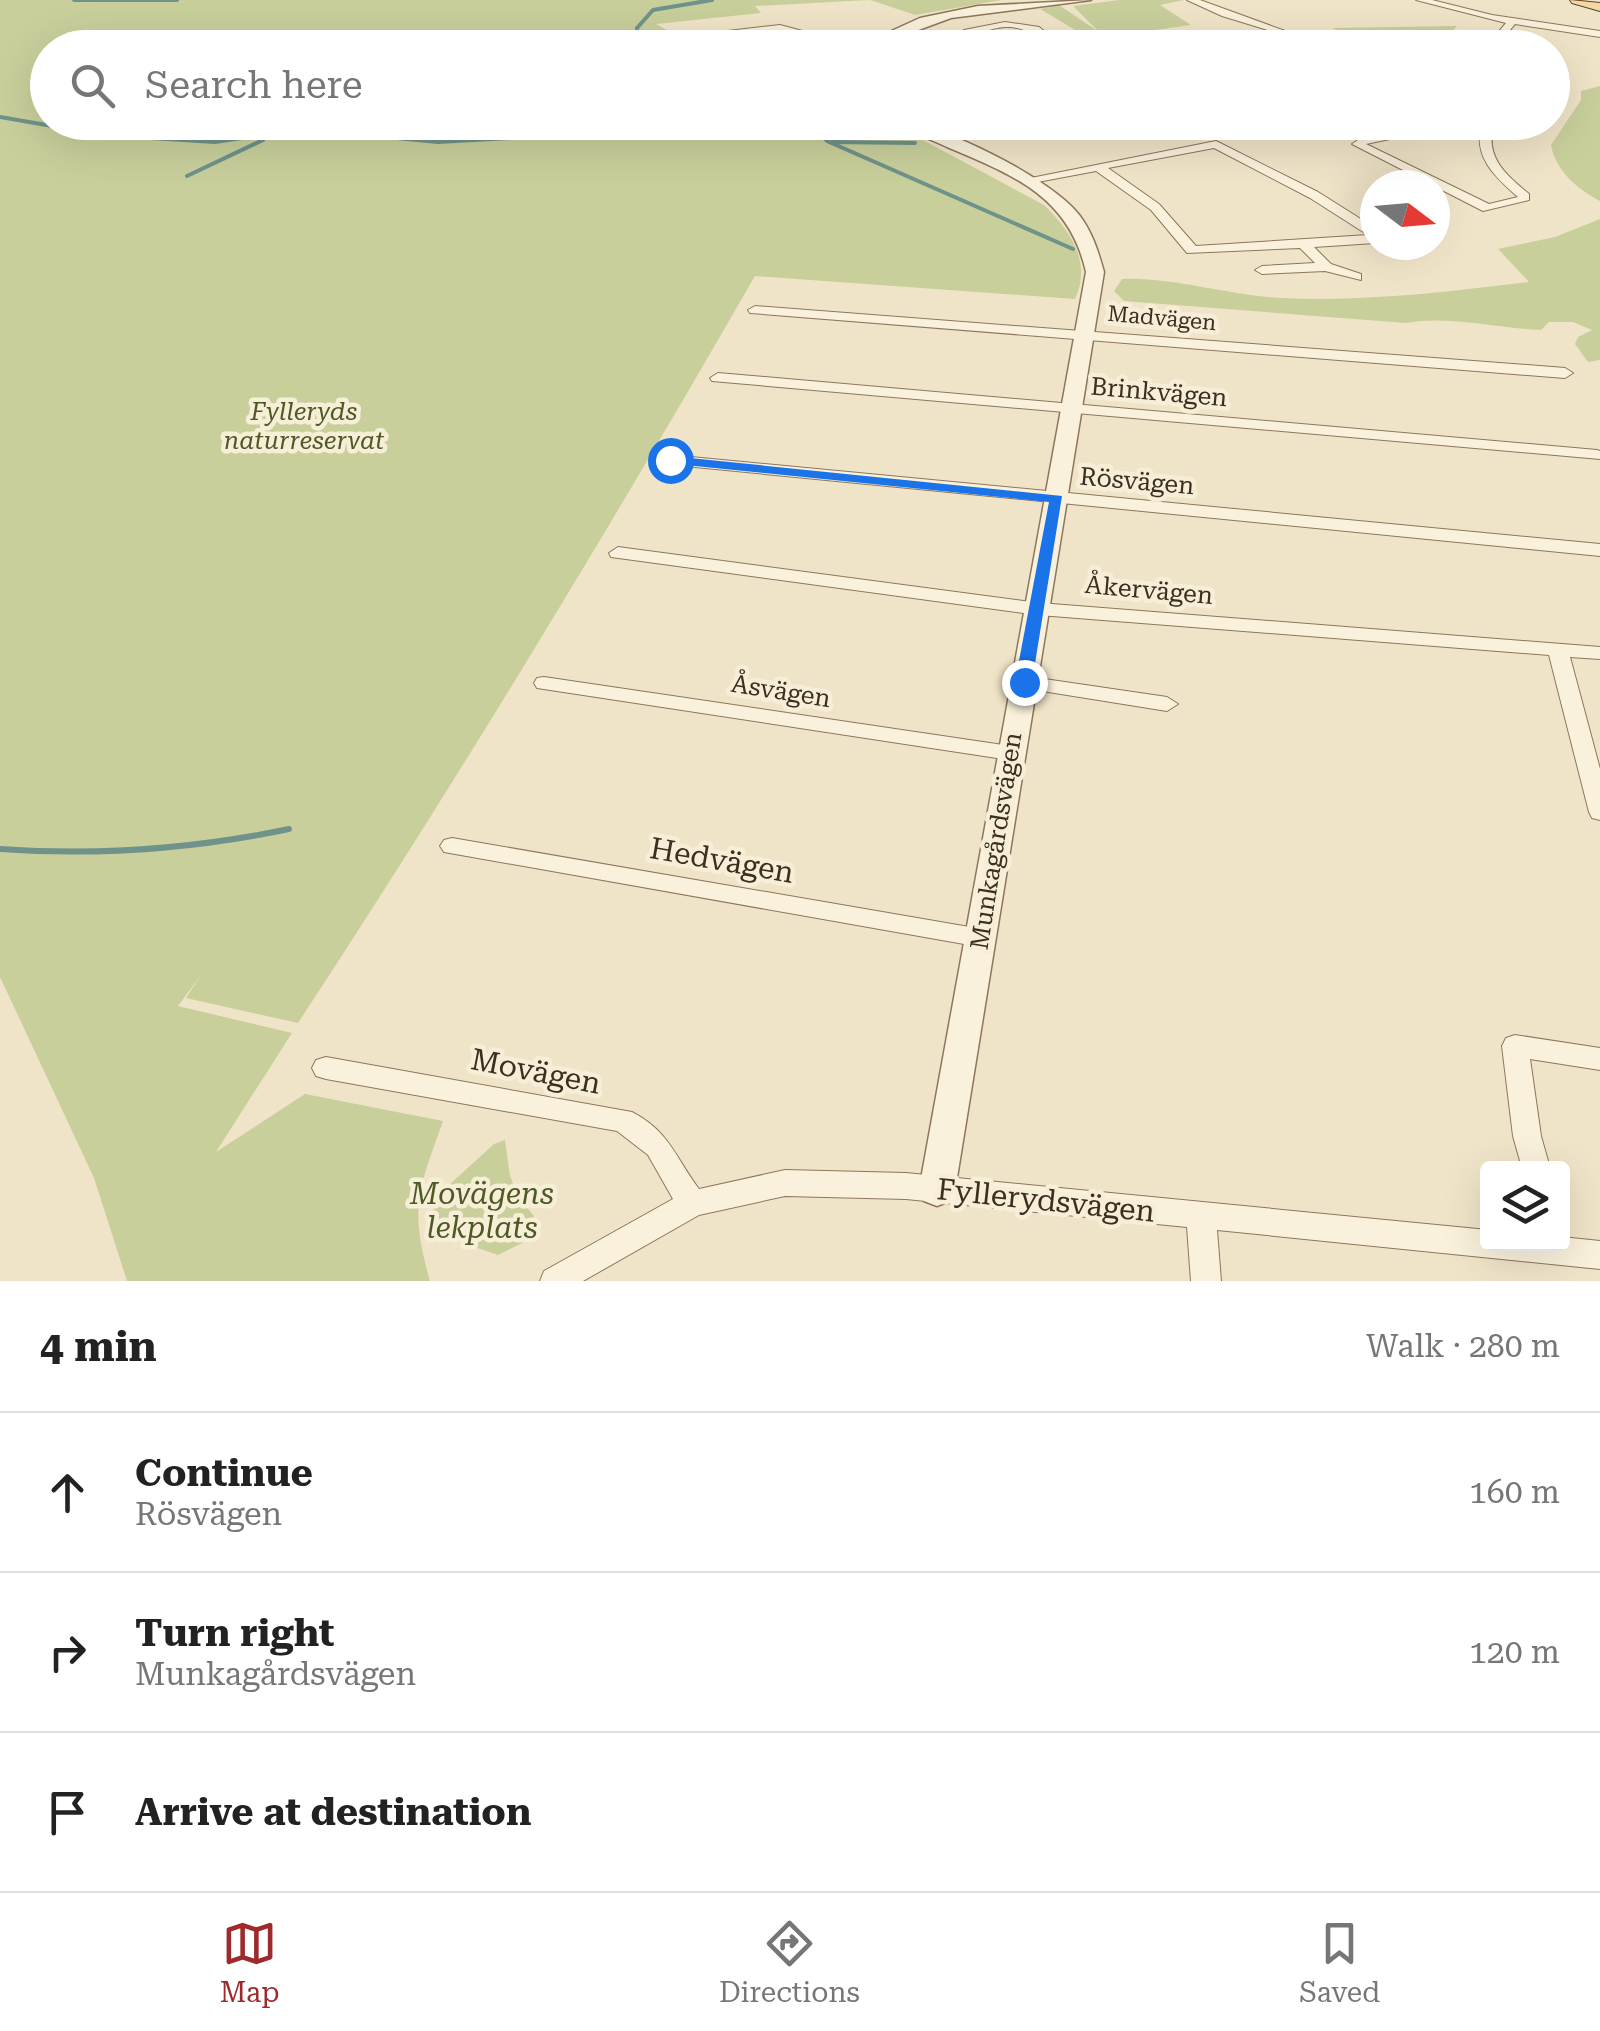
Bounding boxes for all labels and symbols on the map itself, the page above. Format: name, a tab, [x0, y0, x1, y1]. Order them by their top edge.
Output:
north arrow	[1360, 170, 1450, 260]
street label: Madvägen	[1107, 301, 1217, 335]
street label: Brinkvägen	[1089, 372, 1229, 412]
park label: Fylleryds naturreservat	[224, 397, 385, 455]
route start	[648, 438, 694, 484]
street label: Rösvägen	[1078, 462, 1196, 500]
street label: Åkervägen	[1084, 569, 1214, 610]
route end	[1002, 660, 1048, 706]
street label: Åsvägen	[729, 668, 833, 713]
street label: Munkagårdsvägen	[965, 730, 1027, 952]
street label: Hedvägen	[647, 830, 797, 890]
street label: Movägen	[468, 1041, 604, 1101]
street label: Fyllerydsvägen	[935, 1171, 1157, 1229]
park label: Movägens lekplats	[409, 1176, 554, 1245]

